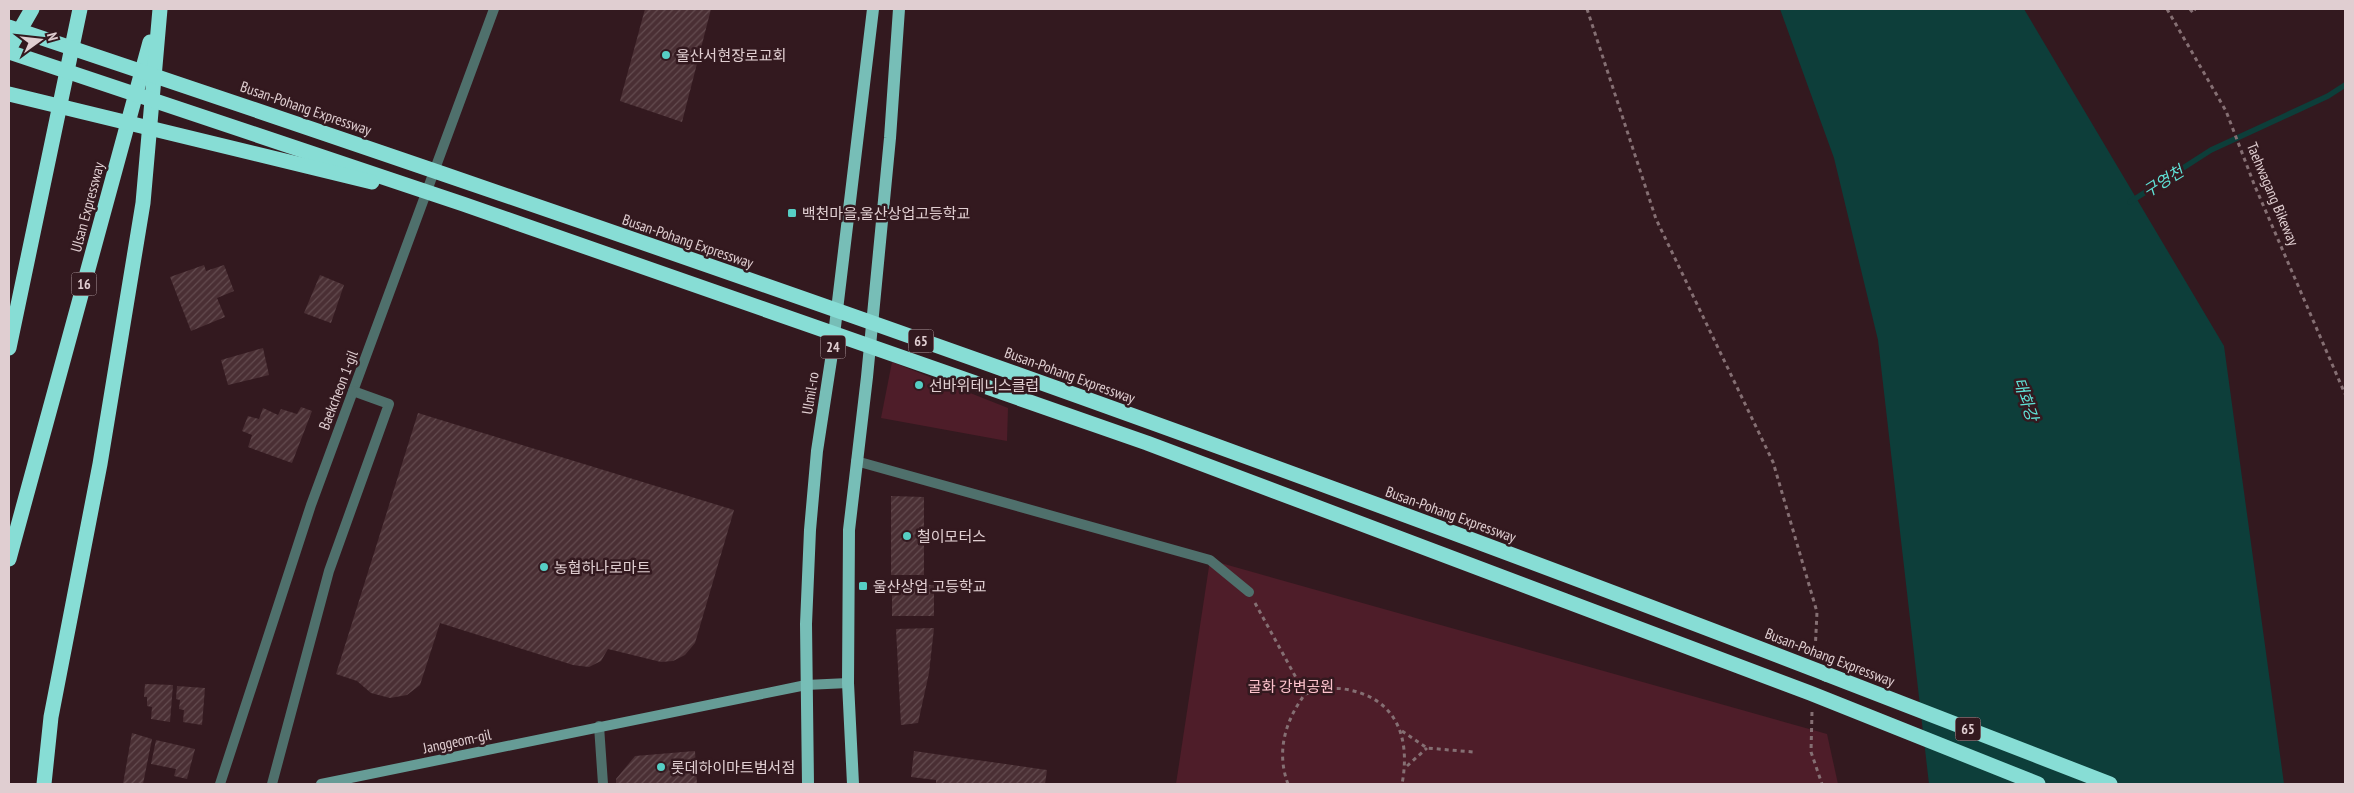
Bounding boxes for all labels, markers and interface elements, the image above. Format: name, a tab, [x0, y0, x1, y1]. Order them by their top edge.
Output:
north arrow	[15, 15, 65, 65]
text: N	[43, 31, 62, 43]
place label: 울산서현장로교회	[676, 46, 786, 65]
marker: 울산서현장로교회	[660, 49, 672, 61]
street label: Busan-Pohang Expressway	[238, 77, 374, 139]
street label: Taehwagang Bikeway	[2243, 139, 2303, 249]
street label: Ulsan Expressway	[66, 160, 108, 254]
water label: 구영천	[2139, 160, 2189, 201]
place label: 백천마을,울산상업고등학교	[802, 204, 970, 223]
marker: 백천마을,울산상업고등학교	[786, 207, 798, 219]
street label: Busan-Pohang Expressway	[620, 210, 756, 272]
road number: 16	[72, 272, 96, 296]
road number: 65	[908, 330, 934, 352]
road number: 24	[820, 336, 846, 358]
street label: Busan-Pohang Expressway	[1002, 343, 1138, 408]
street label: Baekcheon 1-gil	[314, 347, 362, 432]
street label: Ulmil-ro	[797, 370, 823, 416]
water label: 태화강	[2009, 375, 2043, 425]
place label: 선바위테니스클럽	[929, 376, 1039, 395]
marker: 선바위테니스클럽	[913, 379, 925, 391]
street label: Busan-Pohang Expressway	[1383, 482, 1519, 547]
place label: 철이모터스	[917, 527, 986, 546]
marker: 철이모터스	[901, 530, 913, 542]
place label: 농협하나로마트	[554, 558, 651, 577]
marker: 농협하나로마트	[538, 561, 550, 573]
place label: 울산상업 고등학교	[873, 577, 987, 596]
marker: 울산상업 고등학교	[857, 580, 869, 592]
street label: Busan-Pohang Expressway	[1762, 624, 1898, 691]
park label: 굴화 강변공원	[1248, 677, 1334, 696]
road number: 65	[1956, 718, 1980, 741]
street label: Janggeom-gil	[420, 724, 493, 758]
place label: 롯데하이마트범서점	[671, 758, 795, 777]
marker: 롯데하이마트범서점	[655, 761, 667, 773]

